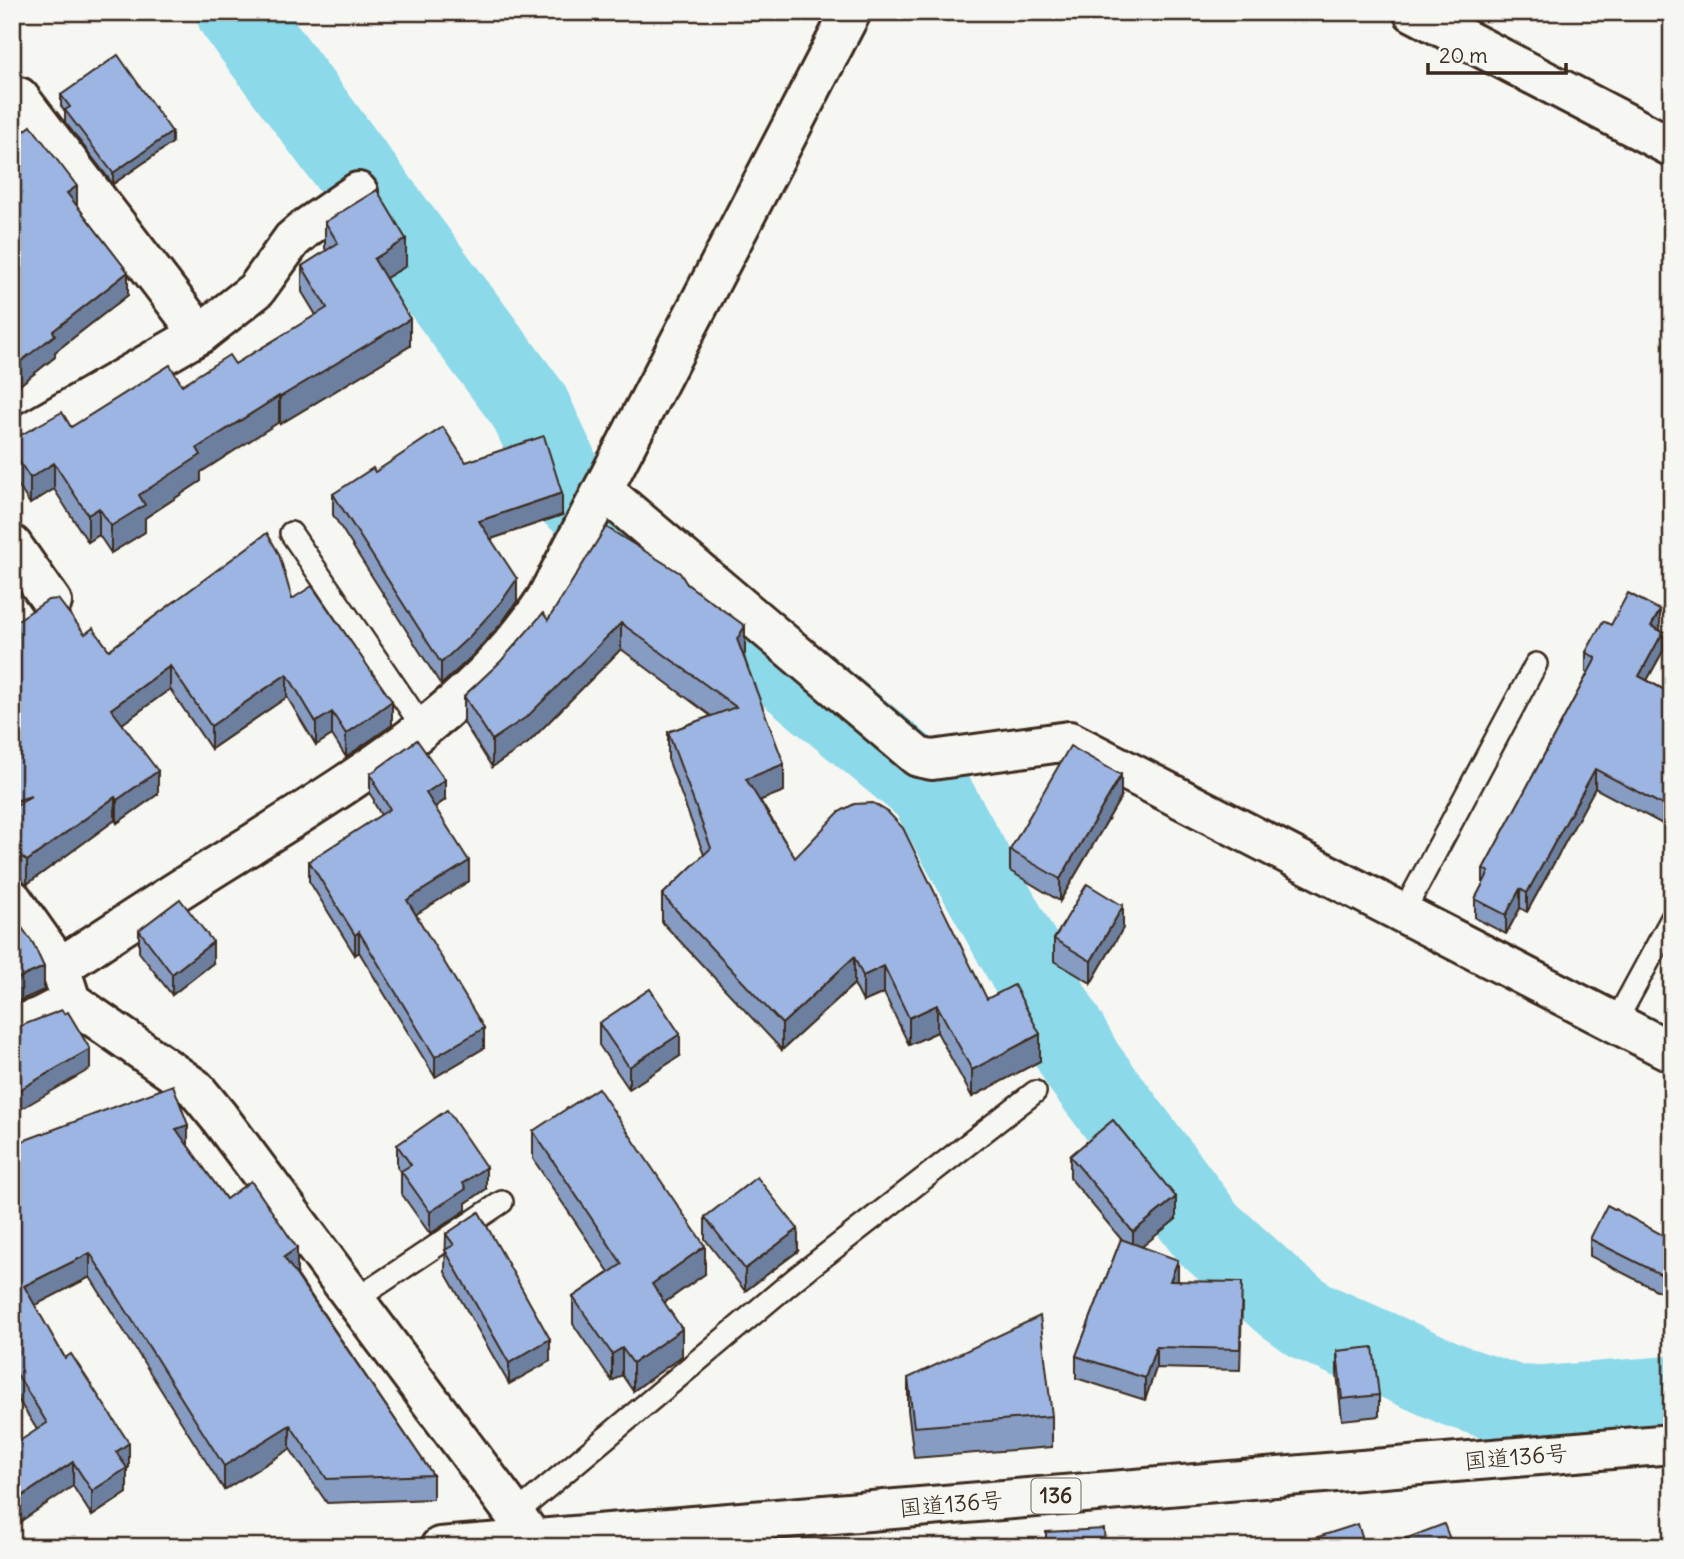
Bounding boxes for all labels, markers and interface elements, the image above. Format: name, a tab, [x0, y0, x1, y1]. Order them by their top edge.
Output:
scale bar	[1428, 32, 1567, 76]
text: 20 m	[1439, 42, 1488, 69]
street label: 国道136号	[1463, 1438, 1569, 1475]
road number: 136	[1032, 1478, 1080, 1514]
street label: 国道136号	[898, 1485, 1004, 1522]

